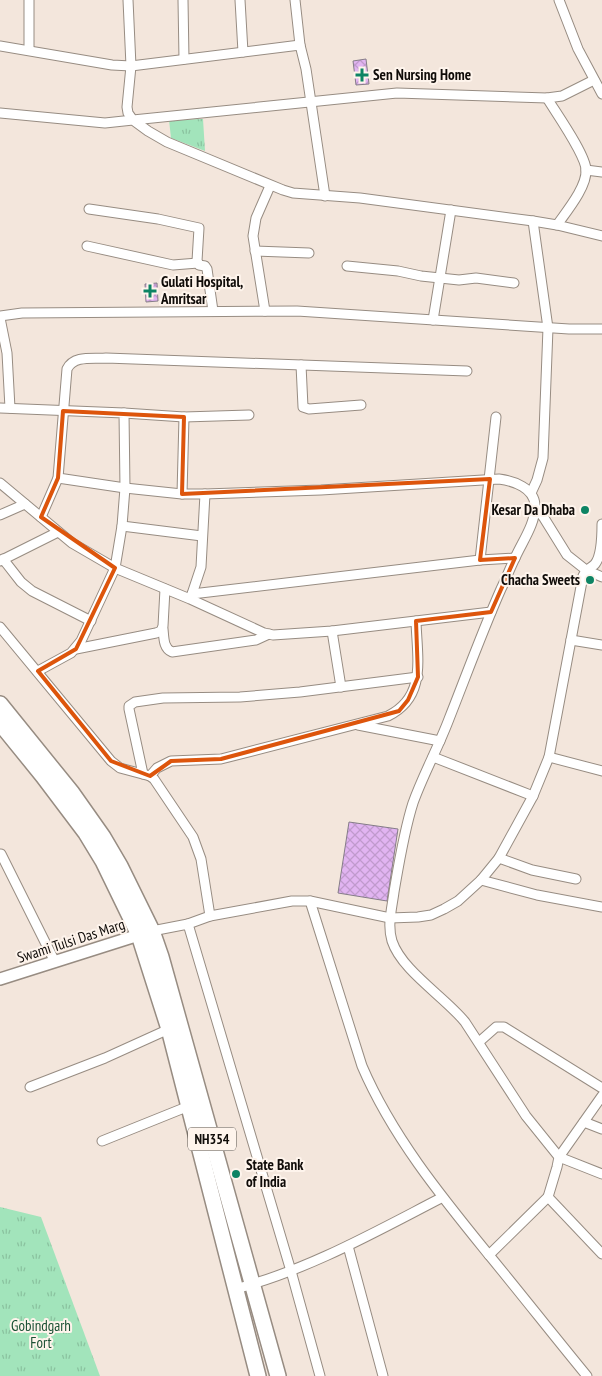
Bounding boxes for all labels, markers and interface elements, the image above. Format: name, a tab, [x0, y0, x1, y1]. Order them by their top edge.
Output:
place label: Sen Nursing Home	[373, 65, 471, 84]
marker: Sen Nursing Home	[355, 68, 369, 82]
place label: Gulati Hospital, Amritsar	[160, 272, 243, 308]
marker: Gulati Hospital, Amritsar	[143, 284, 157, 298]
place label: Kesar Da Dhaba	[491, 500, 575, 519]
marker: Kesar Da Dhaba	[579, 504, 591, 516]
place label: Chacha Sweets	[501, 570, 580, 589]
marker: Chacha Sweets	[584, 574, 596, 586]
street label: Swami Tulsi Das Marg	[15, 914, 127, 967]
road number: NH354	[188, 1128, 236, 1150]
place label: State Bank of India	[246, 1155, 304, 1191]
marker: State Bank of India	[230, 1168, 242, 1180]
park label: Gobindgarh Fort	[11, 1316, 71, 1352]

